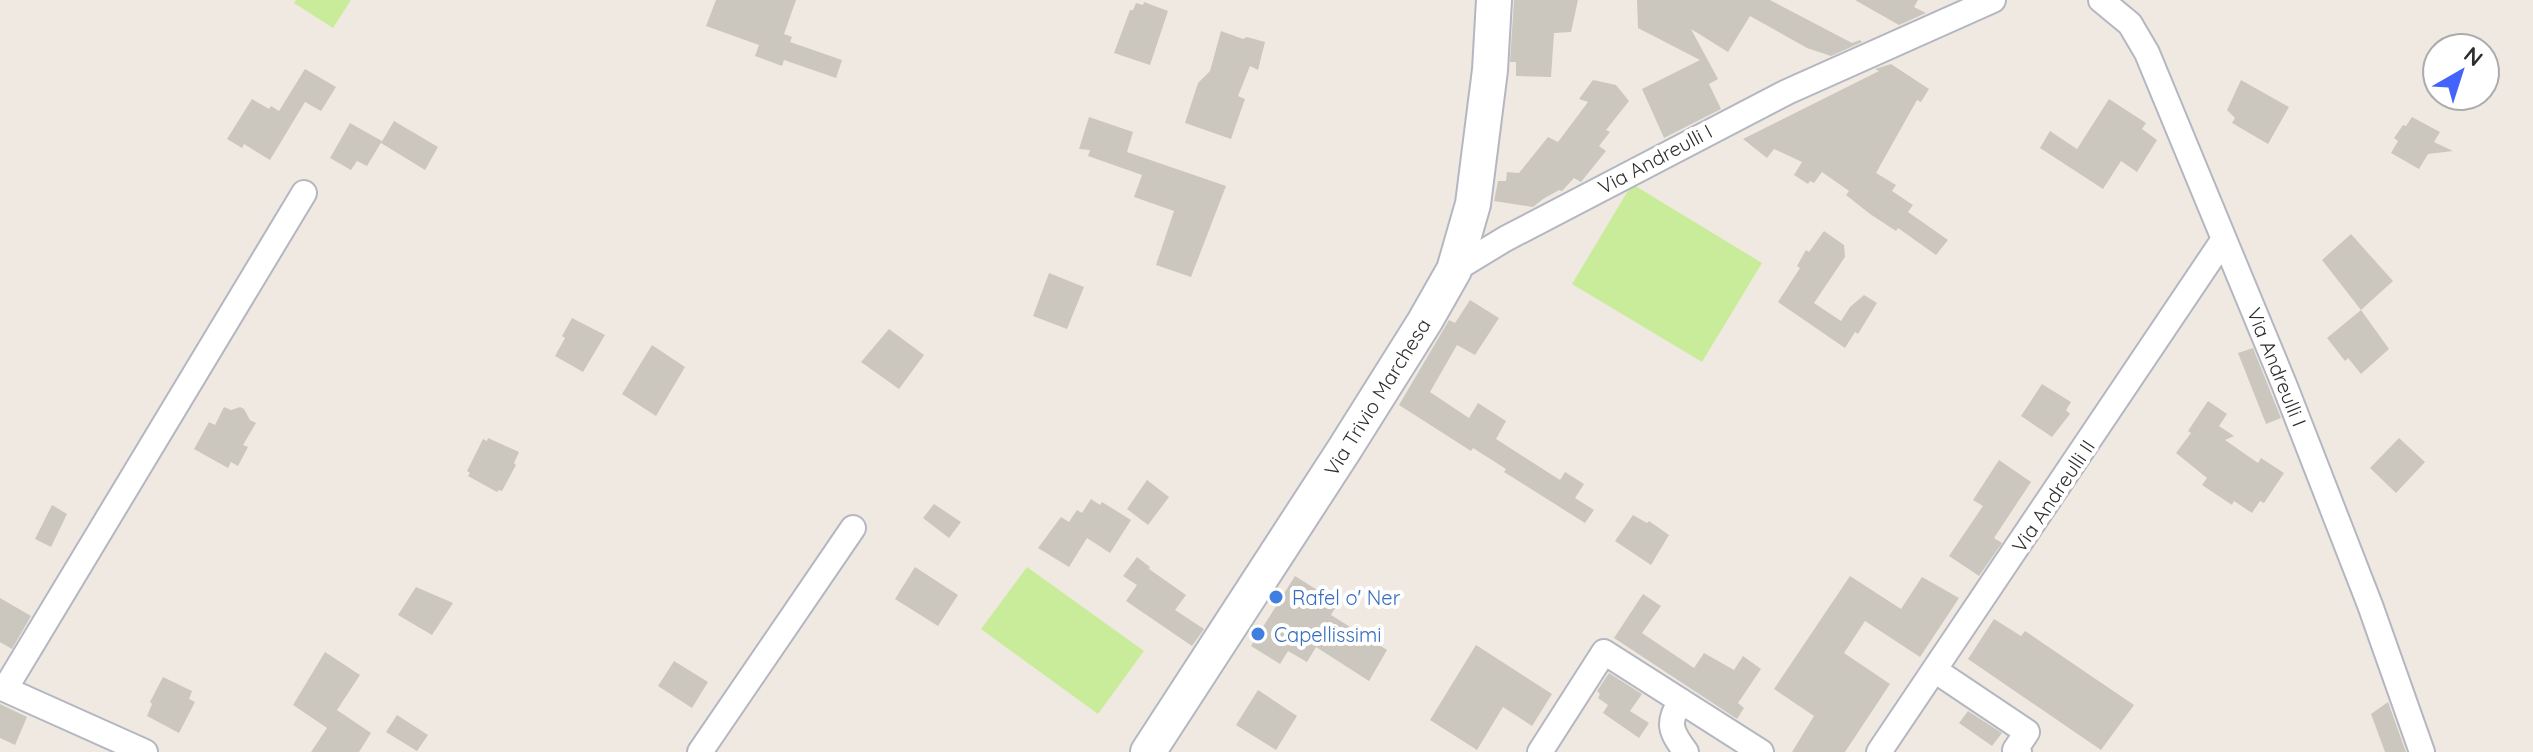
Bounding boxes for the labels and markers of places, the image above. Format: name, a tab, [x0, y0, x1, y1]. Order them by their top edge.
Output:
place label: Rafel o' Ner	[1292, 585, 1401, 610]
marker: Rafel o' Ner	[1267, 588, 1285, 606]
place label: Capellissimi	[1274, 622, 1382, 647]
marker: Capellissimi	[1249, 625, 1267, 643]

